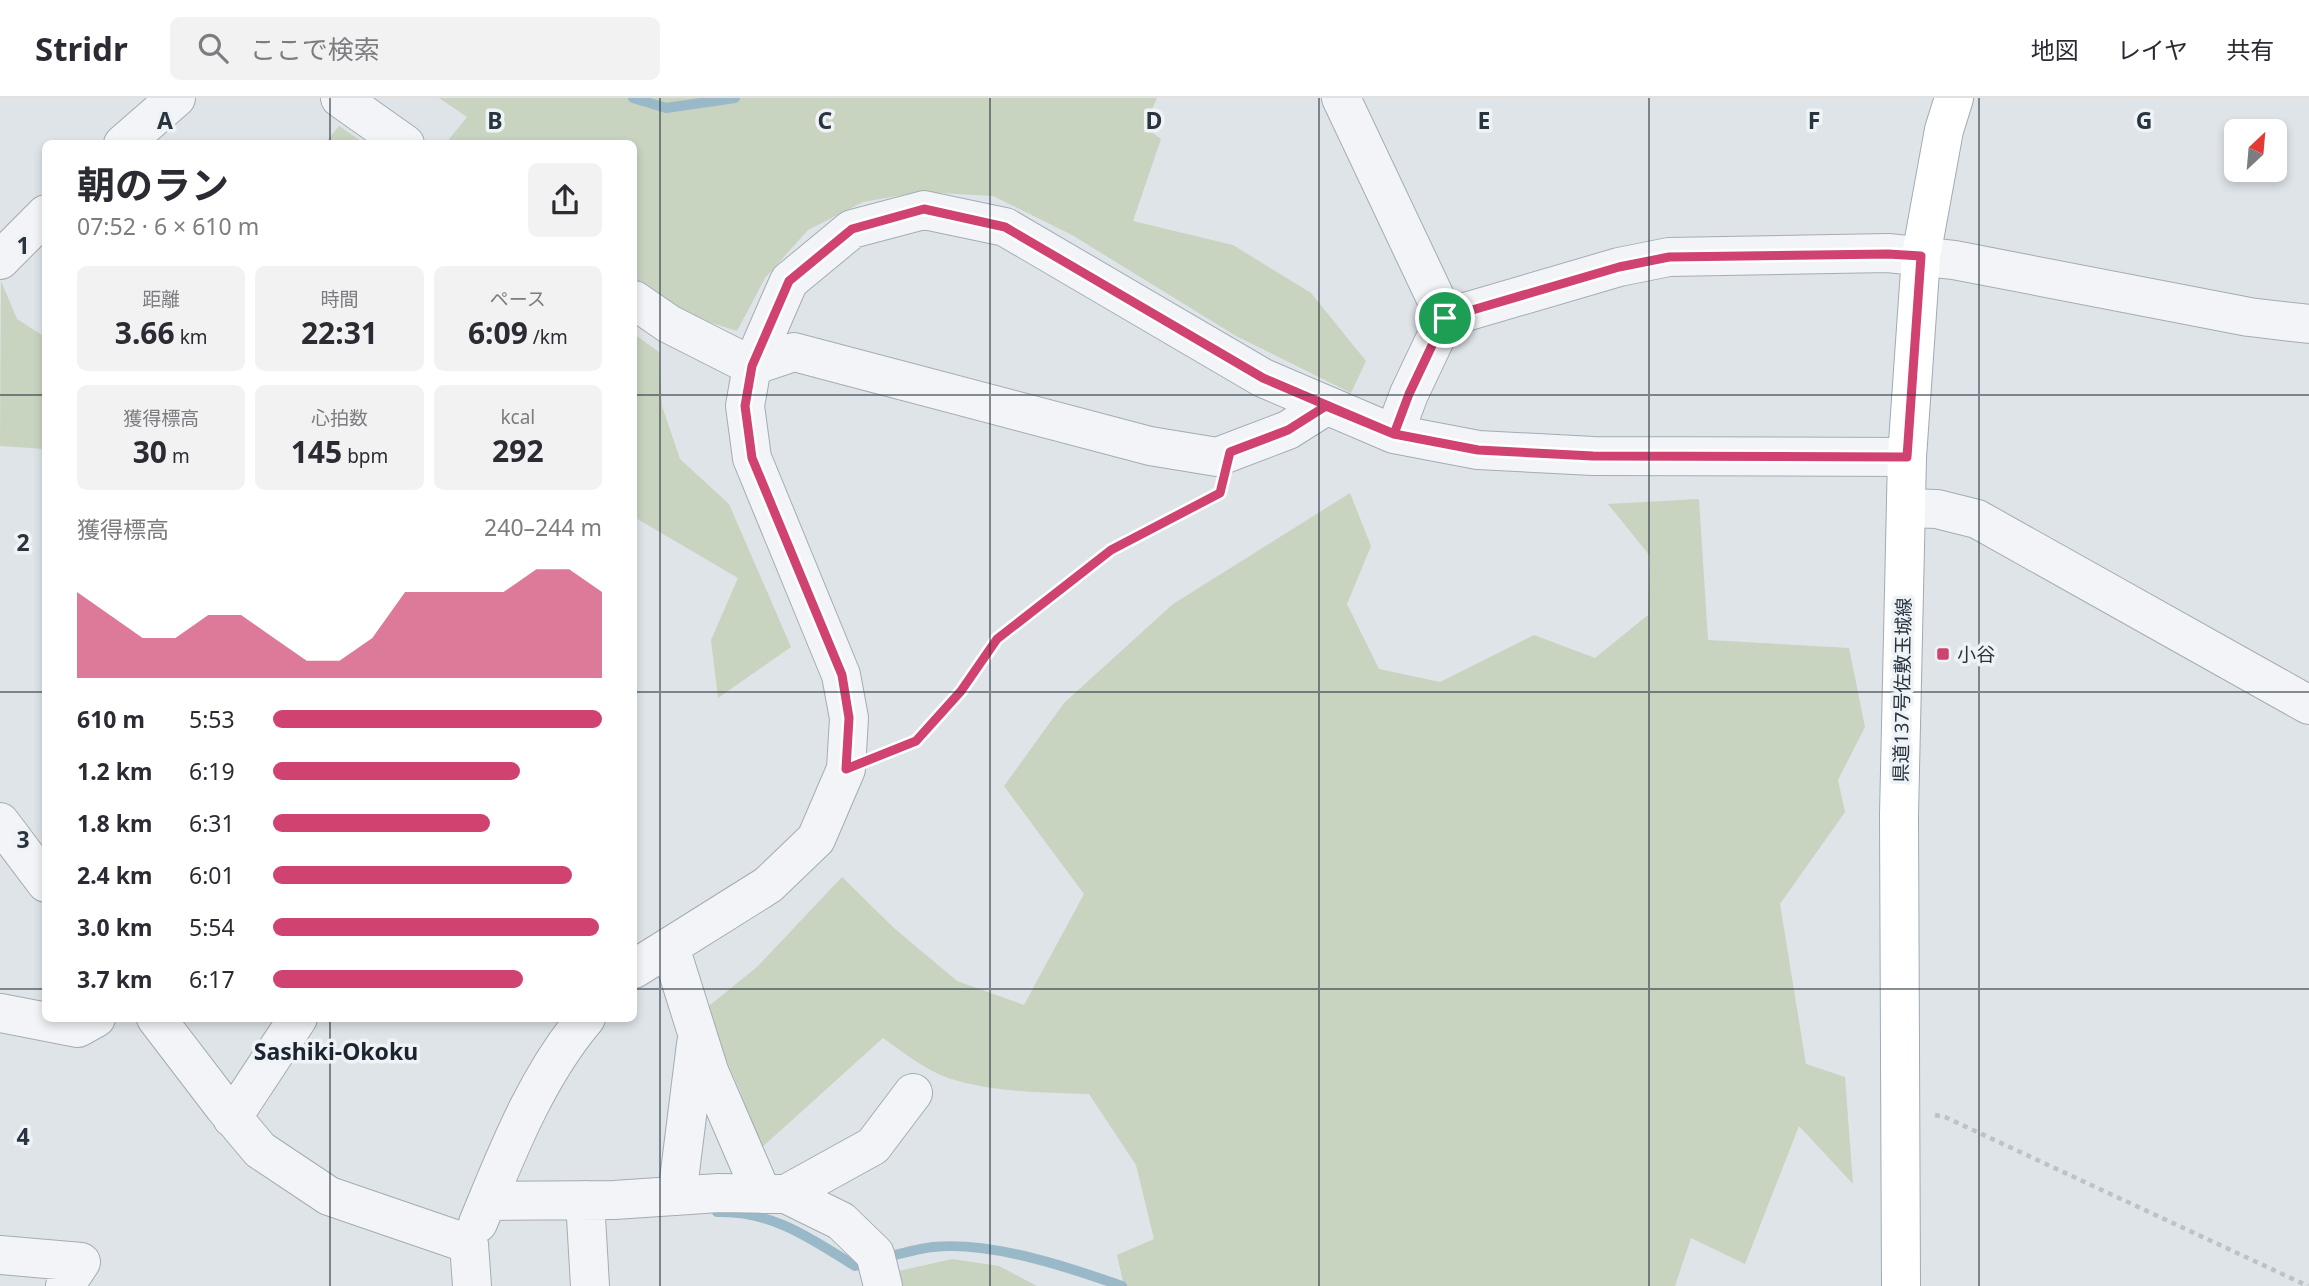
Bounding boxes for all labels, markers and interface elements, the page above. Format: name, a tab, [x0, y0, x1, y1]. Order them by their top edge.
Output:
search box	[170, 17, 660, 80]
text: Stridr	[35, 26, 128, 71]
icon: search	[194, 29, 232, 67]
text: ここで検索	[250, 31, 380, 67]
text: 地図	[2031, 33, 2079, 66]
text: レイヤ	[2117, 33, 2188, 66]
text: 共有	[2226, 33, 2274, 66]
text: A	[157, 104, 173, 136]
text: B	[487, 104, 503, 136]
text: C	[818, 104, 833, 136]
text: D	[1146, 104, 1162, 136]
text: E	[1478, 104, 1490, 136]
text: F	[1808, 104, 1820, 136]
text: G	[2136, 104, 2152, 136]
north arrow	[2224, 119, 2287, 182]
map controls	[2224, 119, 2287, 182]
text: 朝のラン	[77, 158, 229, 210]
button: share	[528, 163, 602, 237]
text: 07:52 · 6 × 610 m	[77, 210, 259, 242]
text: 1	[16, 229, 30, 261]
text: 距離	[142, 286, 180, 312]
text: 時間	[320, 286, 359, 312]
text: ペース	[490, 286, 546, 312]
pin	[1415, 288, 1475, 348]
icon: arrive	[1426, 299, 1464, 337]
text: 3.66	[115, 312, 175, 353]
text: 22:31	[301, 312, 378, 353]
text: 6:09	[468, 312, 528, 353]
text: km	[175, 324, 208, 350]
text: /km	[528, 324, 568, 350]
text: kcal	[500, 404, 535, 430]
text: 獲得標高	[123, 405, 199, 431]
text: 心拍数	[311, 405, 368, 431]
text: 292	[492, 430, 544, 471]
text: 30	[133, 431, 167, 472]
text: 145	[291, 431, 342, 472]
text: m	[167, 443, 190, 469]
text: bpm	[342, 443, 388, 469]
text: 240–244 m	[484, 511, 602, 543]
text: 獲得標高	[77, 513, 169, 545]
text: 2	[16, 526, 30, 558]
street label: 県道137号佐敷玉城線	[1887, 597, 1917, 783]
place label: 小谷	[1957, 641, 1995, 667]
marker: 小谷	[1935, 646, 1951, 662]
text: 610 m	[77, 703, 145, 735]
text: 5:53	[189, 703, 235, 735]
text: 1.2 km	[77, 755, 152, 787]
text: 6:19	[189, 755, 235, 787]
text: 1.8 km	[77, 807, 152, 839]
text: 6:31	[189, 807, 235, 839]
text: 3	[16, 823, 30, 855]
text: 2.4 km	[77, 859, 152, 891]
text: 6:01	[189, 859, 235, 891]
text: 3.0 km	[77, 911, 152, 943]
text: 5:54	[189, 911, 235, 943]
text: 3.7 km	[77, 963, 152, 995]
text: 6:17	[189, 963, 235, 995]
district label: Sashiki-Okoku	[254, 1035, 418, 1067]
text: 4	[16, 1120, 30, 1152]

